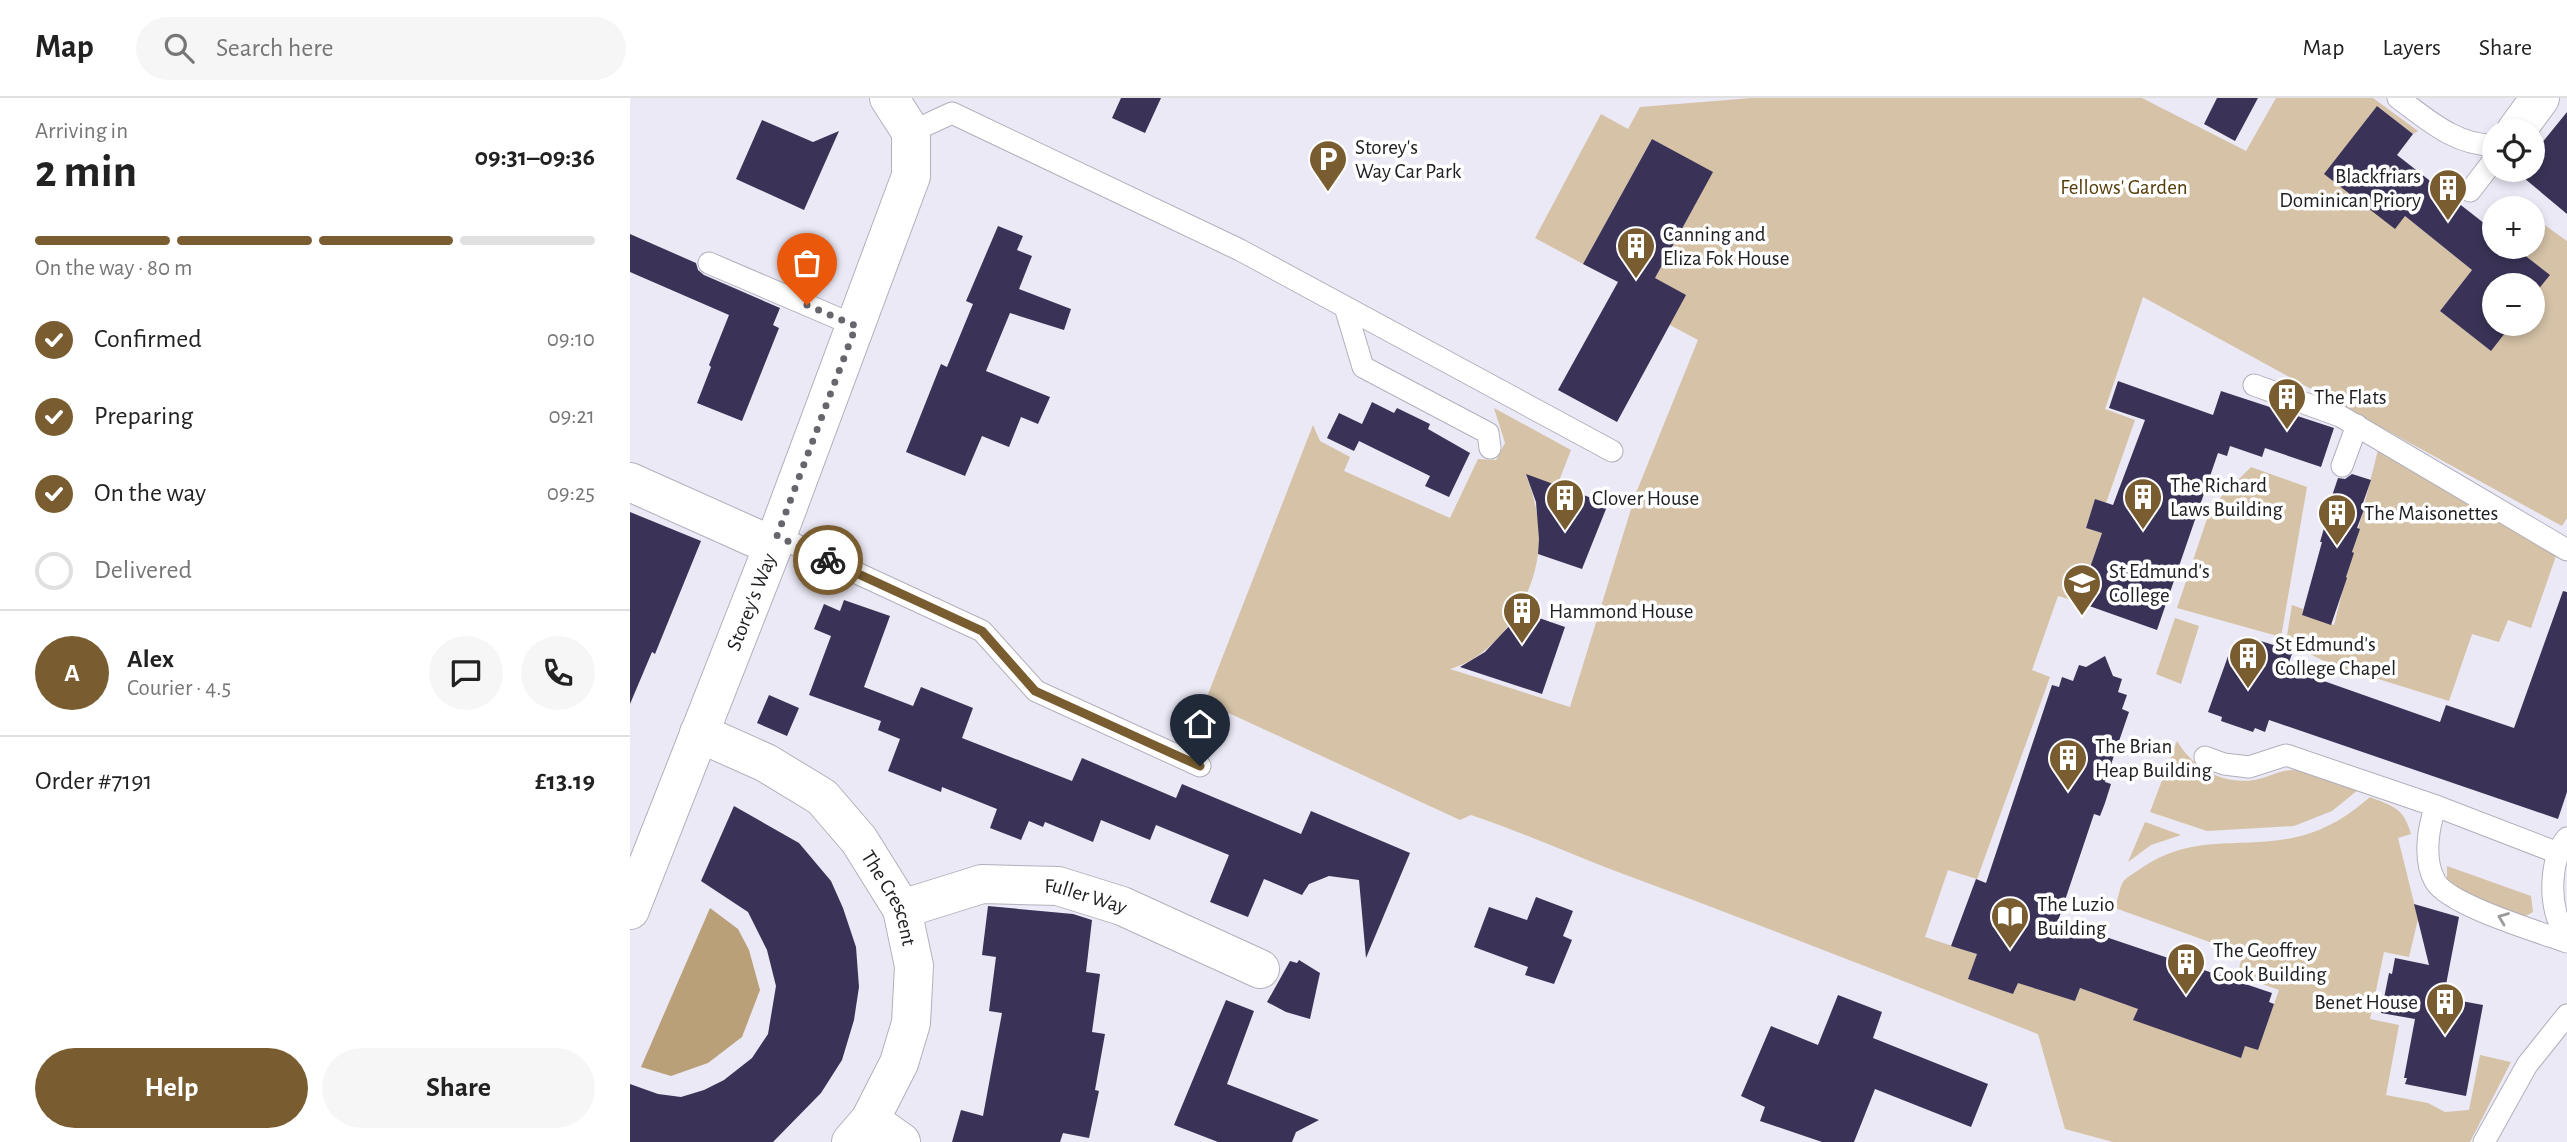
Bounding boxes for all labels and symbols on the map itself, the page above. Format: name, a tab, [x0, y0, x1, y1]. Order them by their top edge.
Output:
place label: Storey's Way Car Park	[1355, 137, 1462, 182]
parking icon: Storey's Way Car Park	[1307, 138, 1349, 193]
place label: Blackfriars Dominican Priory	[2279, 166, 2421, 211]
building icon: Blackfriars Dominican Priory	[2427, 167, 2469, 222]
park label: Fellows' Garden	[2060, 177, 2188, 198]
place label: Canning and Eliza Fok House	[1663, 224, 1789, 269]
building icon: Canning and Eliza Fok House	[1615, 225, 1657, 280]
pin	[777, 233, 837, 305]
building icon: The Flats	[2266, 376, 2308, 431]
place label: The Flats	[2314, 387, 2387, 408]
place label: The Richard Laws Building	[2170, 475, 2284, 520]
building icon: The Richard Laws Building	[2122, 476, 2164, 531]
building icon: Clover House	[1544, 477, 1586, 532]
place label: Clover House	[1592, 488, 1699, 509]
building icon: The Maisonettes	[2316, 492, 2358, 547]
place label: The Maisonettes	[2364, 503, 2498, 524]
courier	[793, 525, 863, 595]
street label: Storey's Way	[723, 550, 780, 654]
place label: St Edmund's College	[2109, 561, 2210, 606]
school or university icon: St Edmund's College	[2061, 562, 2103, 617]
building icon: Hammond House	[1501, 590, 1543, 645]
place label: Hammond House	[1549, 601, 1694, 622]
place label: St Edmund's College Chapel	[2275, 634, 2396, 679]
building icon: St Edmund's College Chapel	[2227, 635, 2269, 690]
pin	[1170, 694, 1230, 766]
place label: The Brian Heap Building	[2095, 736, 2213, 781]
building icon: The Brian Heap Building	[2047, 737, 2089, 792]
street label: The Crescent	[858, 847, 920, 948]
street label: Fuller Way	[1044, 874, 1131, 918]
place label: The Luzio Building	[2037, 894, 2115, 939]
library icon: The Luzio Building	[1989, 895, 2031, 950]
one-way arrow	[2498, 913, 2510, 927]
place label: The Geoffrey Cook Building	[2213, 940, 2327, 985]
building icon: The Geoffrey Cook Building	[2165, 941, 2207, 996]
building icon: Benet House	[2424, 981, 2466, 1036]
place label: Benet House	[2314, 992, 2418, 1013]

